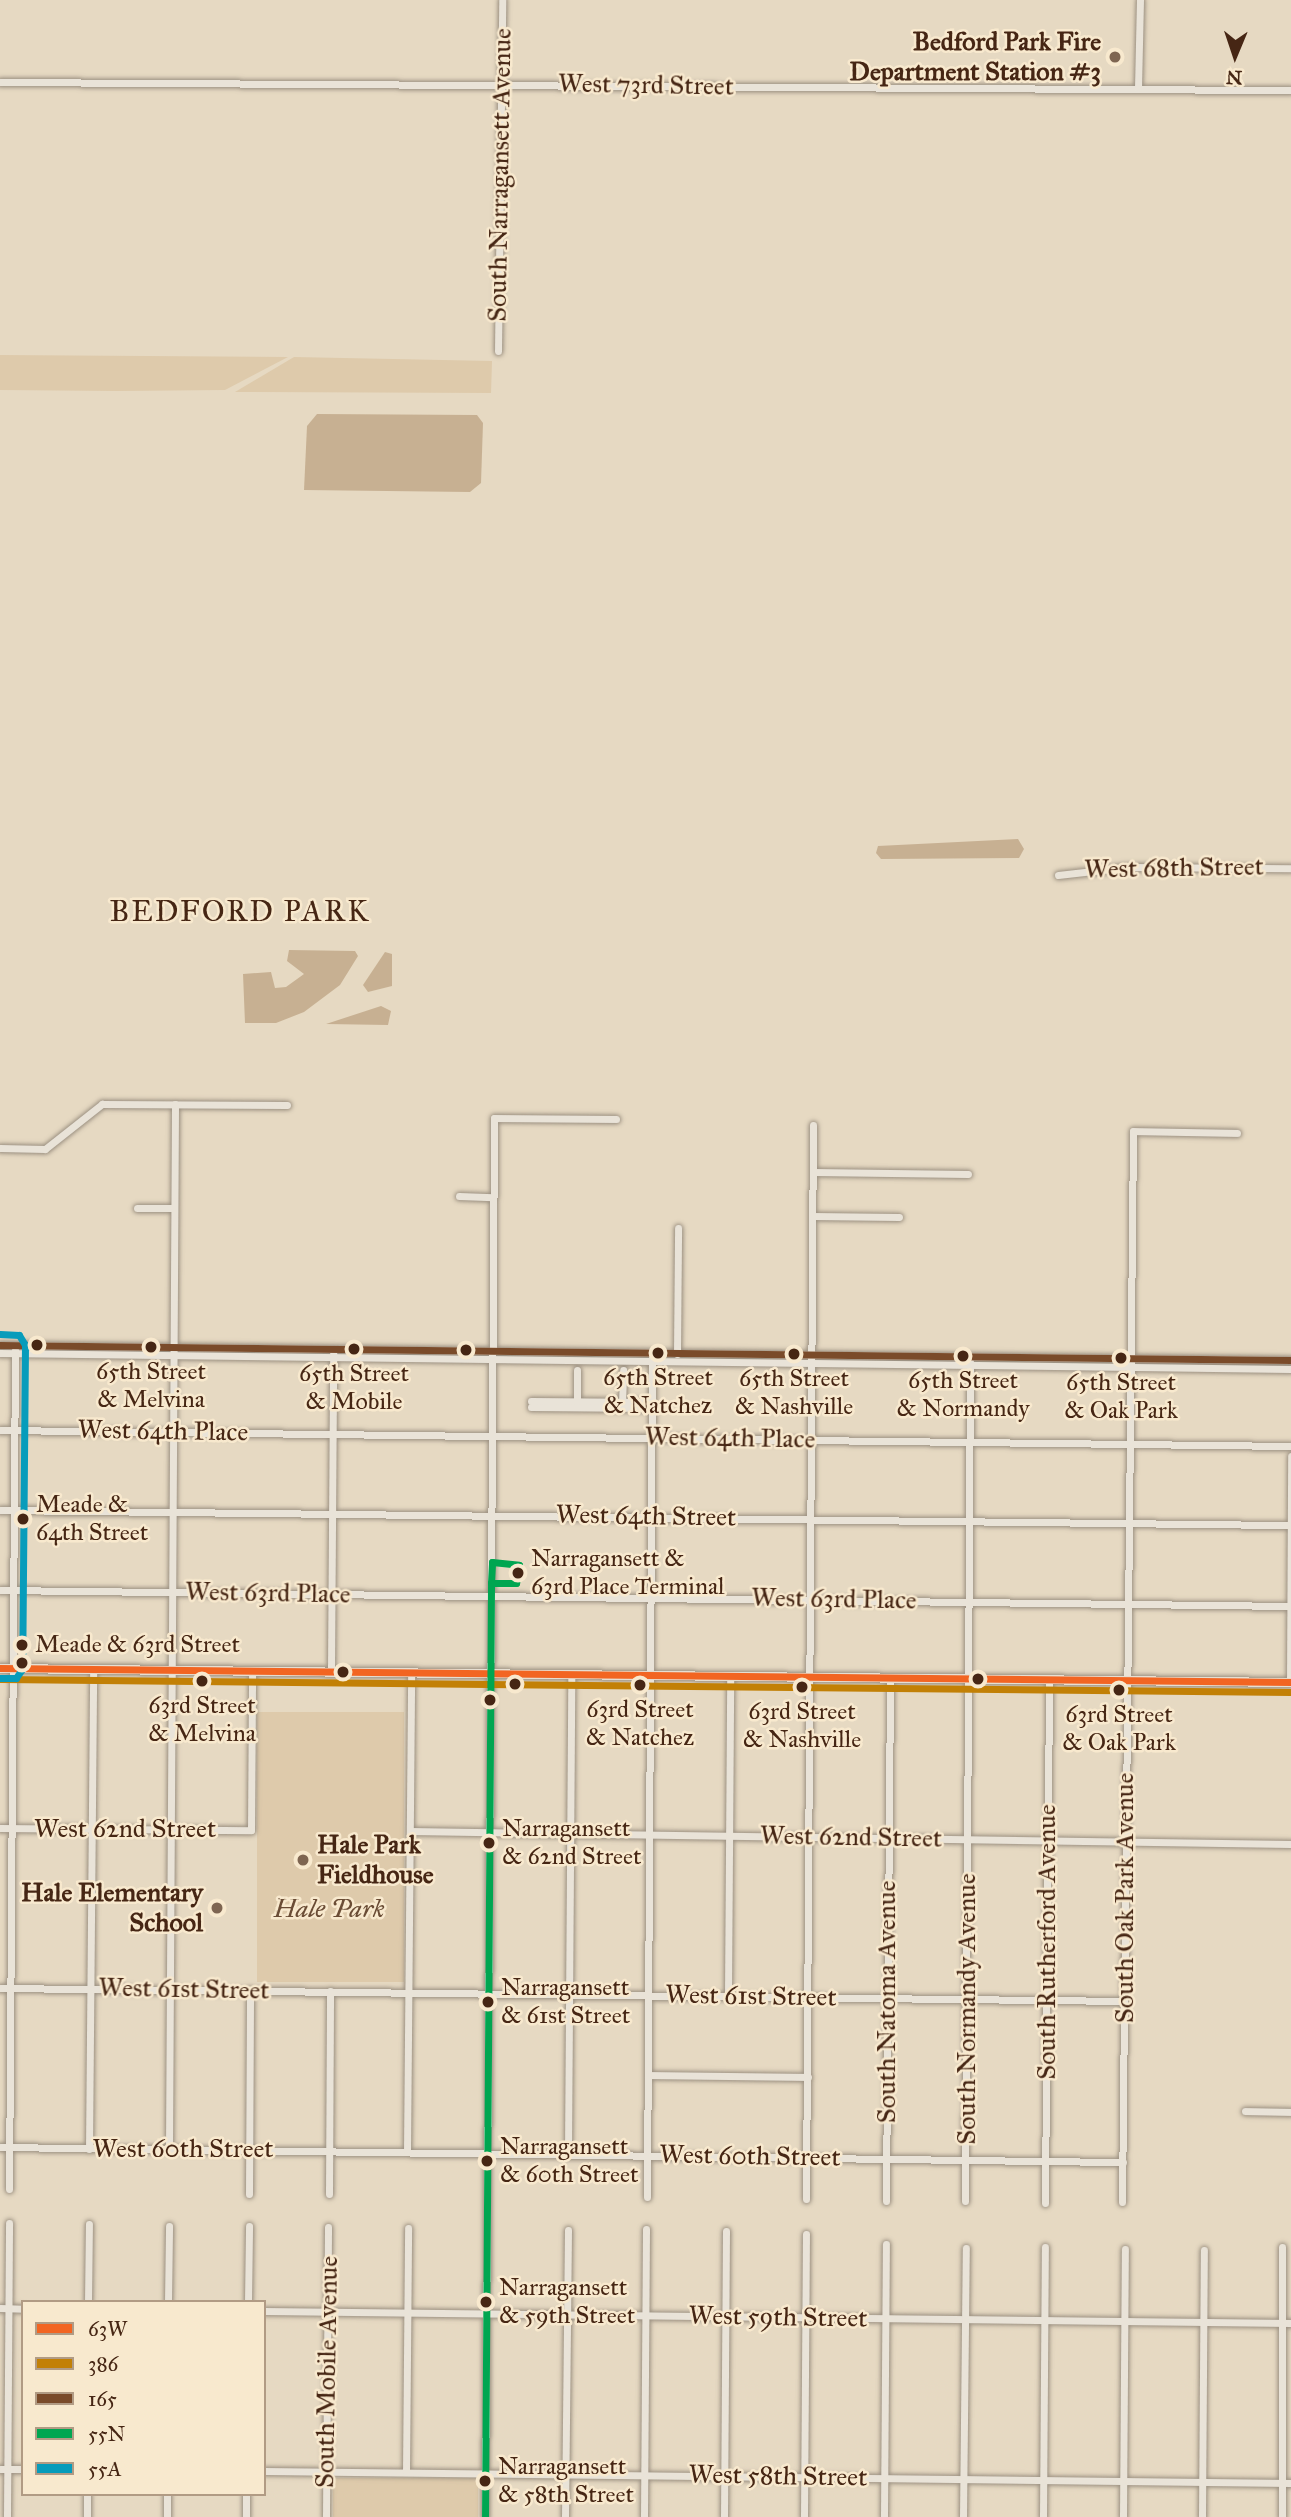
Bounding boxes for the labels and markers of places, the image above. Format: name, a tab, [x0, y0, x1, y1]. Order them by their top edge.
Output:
place label: Bedford Park Fire Department Station #3	[849, 26, 1101, 88]
marker: Bedford Park Fire Department Station #3	[1107, 49, 1123, 65]
unlabelled marker	[30, 1338, 44, 1352]
marker: 65th Street & Melvina	[144, 1340, 158, 1354]
marker: 65th Street & Mobile	[347, 1342, 361, 1356]
unlabelled marker	[459, 1343, 473, 1357]
marker: 65th Street & Natchez	[651, 1346, 665, 1360]
marker: 65th Street & Nashville	[787, 1347, 801, 1361]
marker: 65th Street & Normandy	[956, 1349, 970, 1363]
marker: 65th Street & Oak Park	[1114, 1351, 1128, 1365]
place label: 65th Street & Melvina	[96, 1358, 206, 1414]
place label: 65th Street & Mobile	[299, 1360, 409, 1416]
place label: 65th Street & Natchez	[603, 1364, 713, 1420]
place label: 65th Street & Nashville	[735, 1365, 853, 1421]
place label: 65th Street & Normandy	[896, 1367, 1030, 1423]
place label: 65th Street & Oak Park	[1064, 1369, 1178, 1425]
place label: Meade & 64th Street	[36, 1491, 148, 1547]
marker: Meade & 64th Street	[16, 1512, 30, 1526]
place label: Narragansett & 63rd Place Terminal	[531, 1545, 725, 1601]
marker: Narragansett & 63rd Place Terminal	[511, 1566, 525, 1580]
place label: Meade & 63rd Street	[35, 1631, 240, 1659]
marker: Meade & 63rd Street	[15, 1638, 29, 1652]
unlabelled marker	[15, 1656, 29, 1670]
unlabelled marker	[336, 1665, 350, 1679]
unlabelled marker	[971, 1672, 985, 1686]
marker: 63rd Street & Melvina	[195, 1674, 209, 1688]
unlabelled marker	[508, 1677, 522, 1691]
marker: 63rd Street & Natchez	[633, 1678, 647, 1692]
marker: 63rd Street & Nashville	[795, 1680, 809, 1694]
marker: 63rd Street & Oak Park	[1112, 1683, 1126, 1697]
place label: 63rd Street & Melvina	[148, 1692, 256, 1748]
unlabelled marker	[483, 1693, 497, 1707]
place label: 63rd Street & Natchez	[586, 1696, 694, 1752]
place label: 63rd Street & Nashville	[743, 1698, 861, 1754]
place label: 63rd Street & Oak Park	[1062, 1701, 1176, 1757]
place label: Narragansett & 62nd Street	[502, 1815, 641, 1871]
place label: Hale Park Fieldhouse	[317, 1829, 434, 1890]
marker: Narragansett & 62nd Street	[482, 1836, 496, 1850]
marker: Hale Park Fieldhouse	[295, 1852, 311, 1868]
place label: Hale Elementary School	[21, 1877, 203, 1938]
marker: Hale Elementary School	[209, 1900, 225, 1916]
place label: Narragansett & 61st Street	[501, 1974, 630, 2030]
marker: Narragansett & 61st Street	[481, 1995, 495, 2009]
place label: Narragansett & 60th Street	[500, 2133, 638, 2189]
marker: Narragansett & 60th Street	[480, 2154, 494, 2168]
place label: Narragansett & 59th Street	[499, 2274, 635, 2330]
marker: Narragansett & 59th Street	[479, 2295, 493, 2309]
place label: Narragansett & 58th Street	[498, 2453, 634, 2509]
marker: Narragansett & 58th Street	[478, 2474, 492, 2488]

